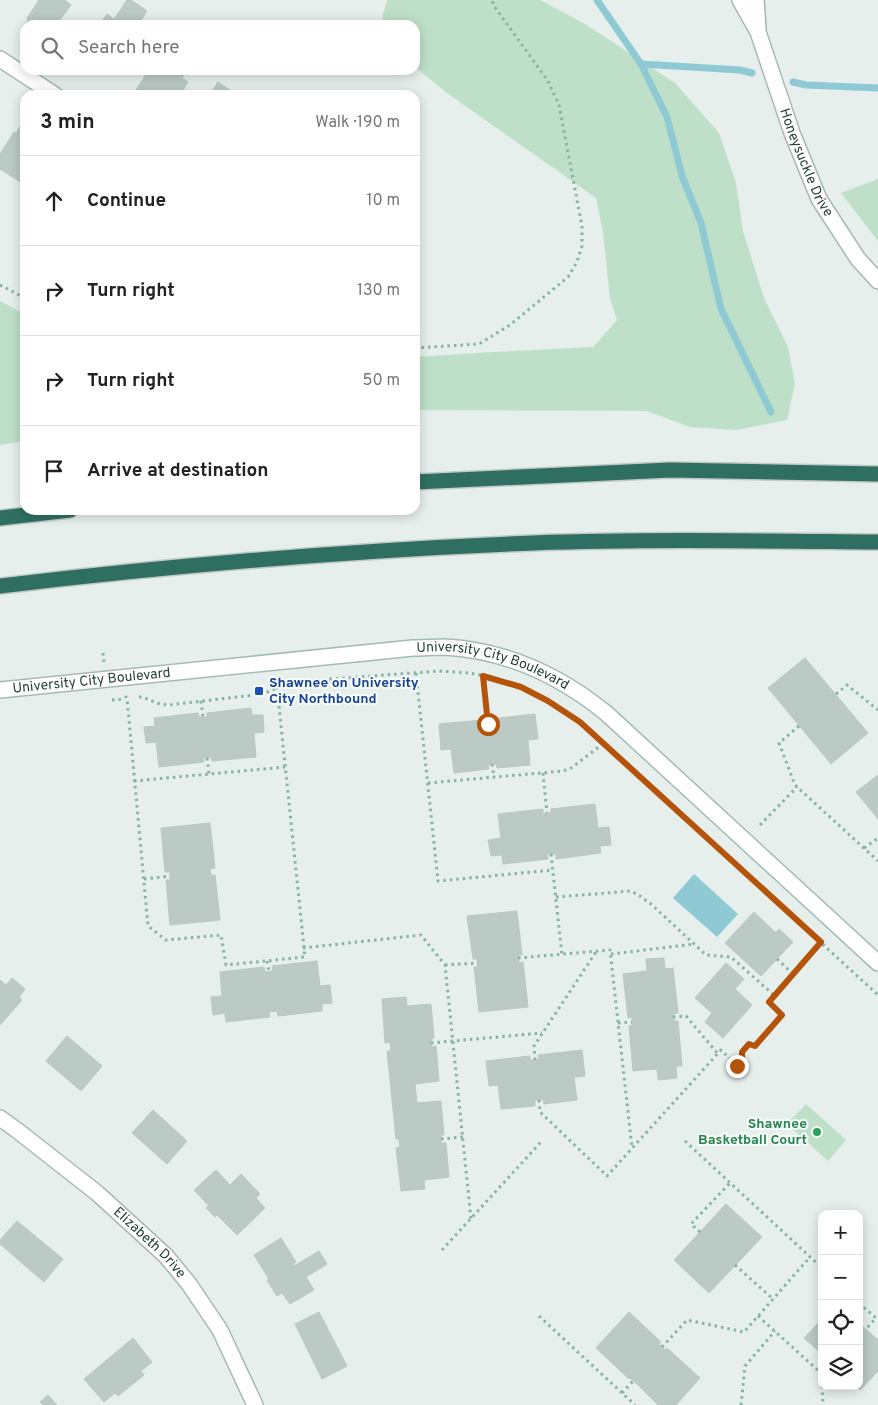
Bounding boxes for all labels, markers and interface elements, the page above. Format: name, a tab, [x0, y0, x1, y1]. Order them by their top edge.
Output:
search box	[20, 20, 420, 75]
icon: search	[38, 34, 66, 62]
text: Search here	[78, 36, 180, 60]
street label: Honeysuckle Drive	[776, 106, 837, 220]
text: 3 min	[40, 109, 95, 136]
text: Walk · 190 m	[315, 113, 400, 133]
icon: ahead	[40, 187, 68, 215]
text: Continue	[87, 189, 166, 213]
text: 10 m	[366, 191, 400, 211]
icon: right	[40, 277, 68, 305]
text: Turn right	[87, 279, 175, 303]
text: 130 m	[357, 281, 400, 301]
icon: right	[40, 367, 68, 395]
text: Turn right	[87, 369, 175, 393]
text: 50 m	[363, 371, 400, 391]
icon: arrive	[40, 457, 68, 485]
text: Arrive at destination	[87, 459, 268, 483]
street label: University City Boulevard	[416, 638, 572, 694]
street label: University City Boulevard	[12, 664, 171, 697]
place label: Shawnee on University City Northbound	[269, 675, 419, 708]
marker: Shawnee on University City Northbound	[253, 685, 265, 697]
route start	[477, 713, 500, 736]
route end	[726, 1055, 749, 1078]
place label: Shawnee Basketball Court	[698, 1116, 807, 1149]
marker: Shawnee Basketball Court	[811, 1126, 823, 1138]
street label: Elizabeth Drive	[110, 1203, 189, 1282]
map controls	[818, 1210, 863, 1390]
button: +	[818, 1210, 863, 1255]
button: −	[818, 1255, 863, 1300]
button: locate	[818, 1300, 863, 1345]
button: layers	[818, 1345, 863, 1390]

